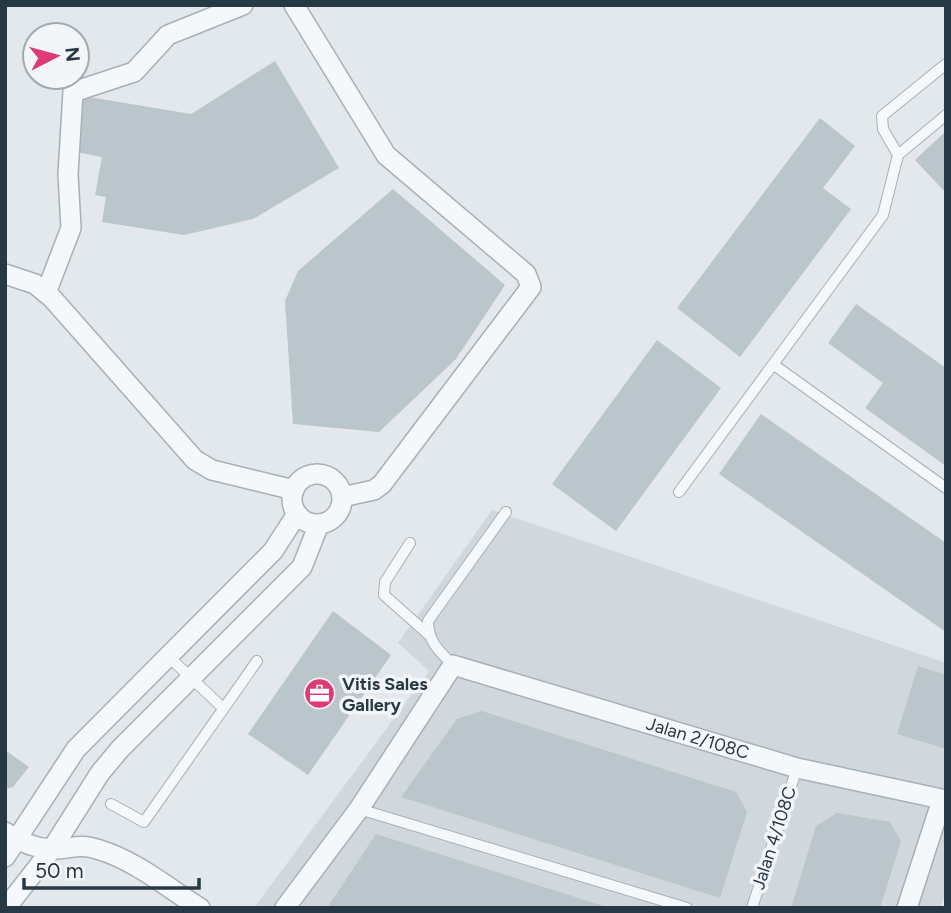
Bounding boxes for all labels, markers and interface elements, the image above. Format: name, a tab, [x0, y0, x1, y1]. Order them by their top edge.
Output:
north arrow	[21, 21, 91, 91]
text: N	[60, 46, 85, 63]
place label: Vitis Sales Gallery	[342, 673, 428, 716]
office icon: Vitis Sales Gallery	[302, 677, 336, 711]
street label: Jalan 2/108C	[644, 712, 752, 764]
street label: Jalan 4/108C	[747, 784, 801, 892]
scale bar	[24, 846, 200, 890]
text: 50 m	[35, 858, 84, 883]

